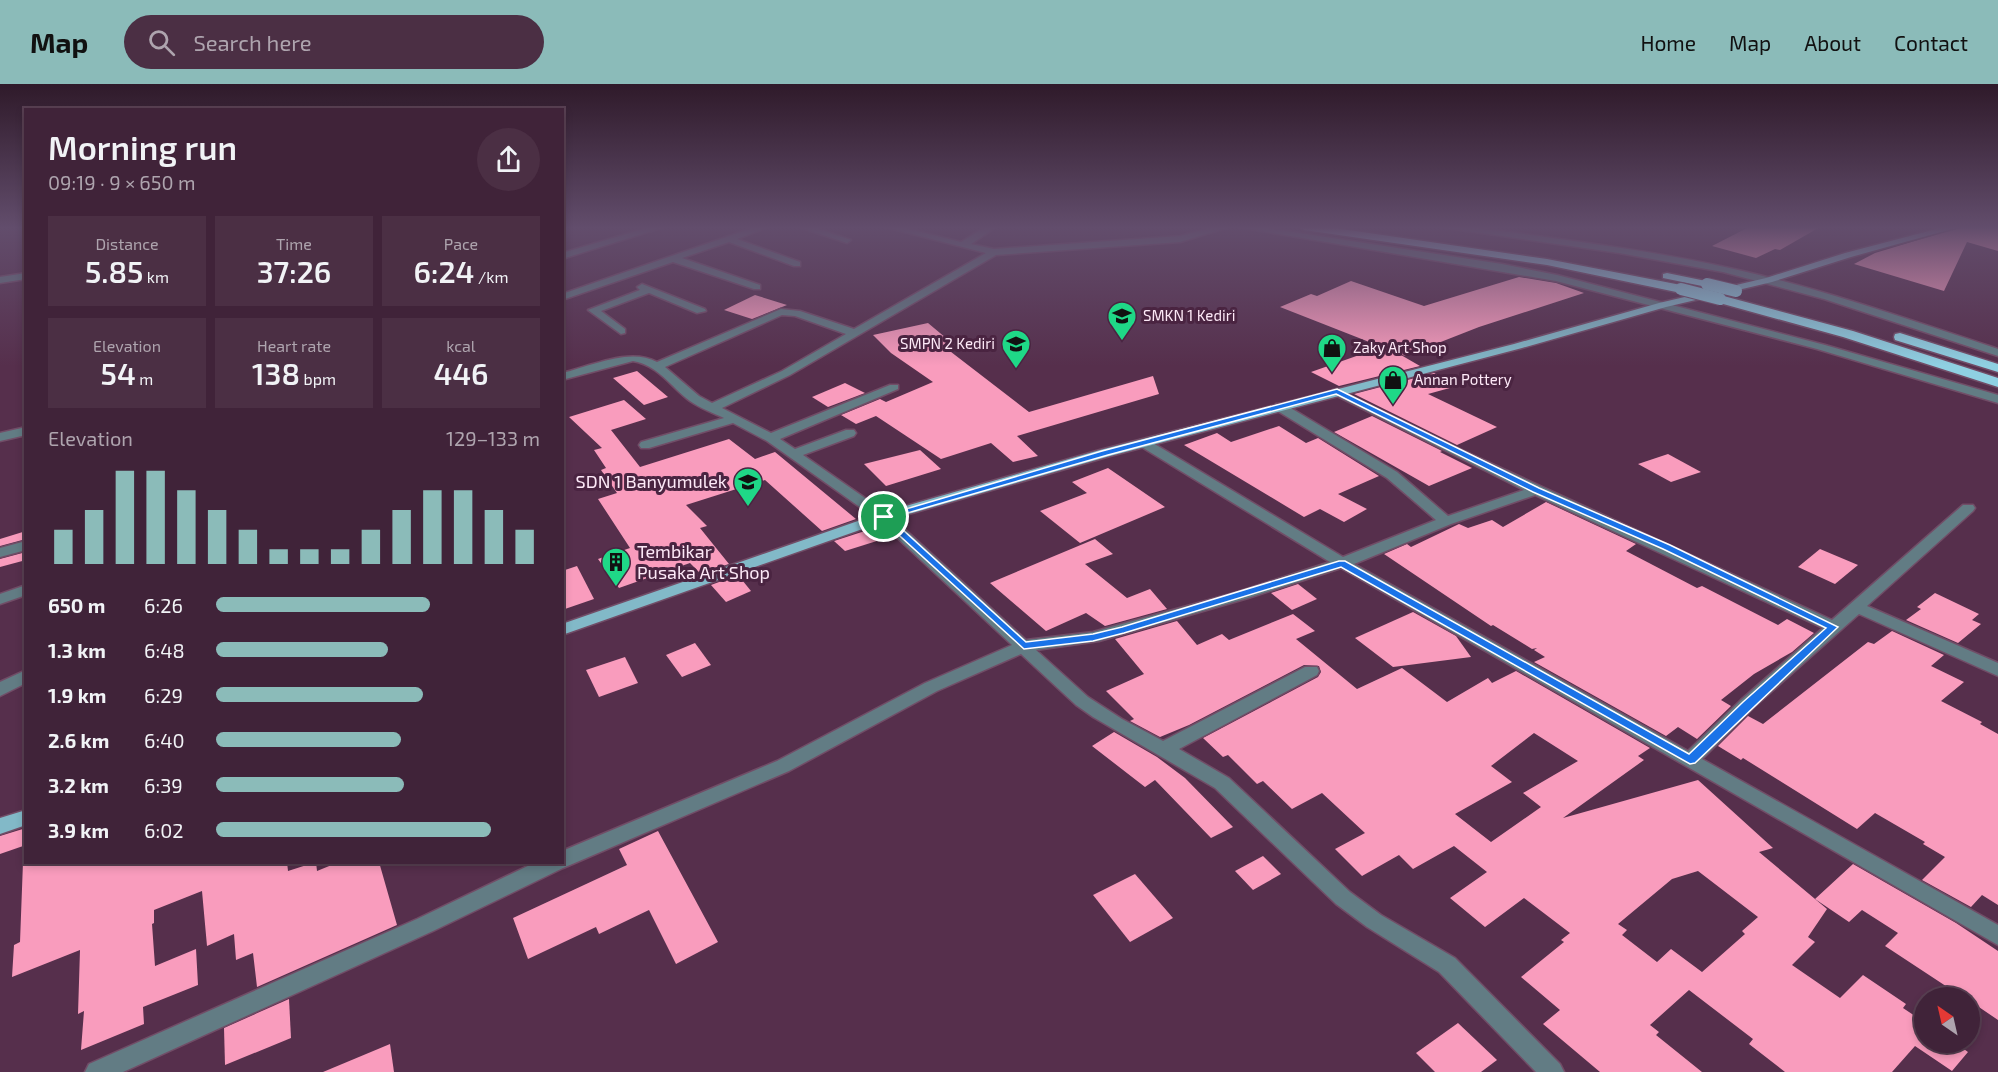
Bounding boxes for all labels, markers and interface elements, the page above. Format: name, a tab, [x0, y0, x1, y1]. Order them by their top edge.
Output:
search box	[124, 15, 544, 69]
text: Map	[30, 25, 88, 59]
icon: search	[145, 26, 178, 59]
text: Search here	[193, 29, 312, 55]
text: Home	[1640, 30, 1696, 55]
text: Map	[1729, 30, 1771, 55]
text: About	[1804, 30, 1861, 55]
text: Contact	[1894, 30, 1968, 55]
text: Morning run	[48, 127, 237, 167]
button: share	[477, 128, 540, 191]
text: 09:19 · 9 × 650 m	[48, 170, 196, 194]
text: Distance	[95, 234, 159, 253]
text: Time	[276, 234, 312, 253]
text: Pace	[444, 234, 478, 253]
text: 5.85	[85, 253, 143, 289]
text: 37:26	[257, 253, 331, 289]
text: 6:24	[414, 253, 474, 289]
text: km	[143, 267, 169, 286]
text: /km	[474, 267, 508, 286]
school or university icon: SMKN 1 Kediri	[1106, 300, 1138, 342]
place label: SMKN 1 Kediri	[1143, 306, 1235, 324]
school or university icon: SMPN 2 Kediri	[1000, 328, 1032, 370]
shop icon: Zaky Art Shop	[1316, 332, 1348, 374]
place label: SMPN 2 Kediri	[900, 334, 995, 352]
text: Elevation	[93, 336, 161, 355]
text: Heart rate	[257, 336, 331, 355]
text: kcal	[446, 336, 476, 355]
place label: Zaky Art Shop	[1353, 338, 1447, 356]
text: 54	[101, 355, 136, 391]
text: 138	[252, 355, 300, 391]
text: 446	[433, 355, 489, 391]
shop icon: Annan Pottery	[1377, 364, 1409, 406]
text: m	[136, 369, 153, 388]
text: bpm	[300, 369, 336, 388]
place label: Annan Pottery	[1414, 370, 1512, 388]
text: Elevation	[48, 426, 133, 450]
text: 129–133 m	[446, 426, 540, 450]
school or university icon: SDN 1 Banyumulek	[732, 466, 764, 508]
place label: SDN 1 Banyumulek	[576, 470, 727, 492]
pin	[858, 491, 909, 542]
icon: arrive	[867, 500, 900, 533]
place label: Tembikar Pusaka Art Shop	[637, 540, 770, 583]
building icon: Tembikar Pusaka Art Shop	[600, 546, 632, 588]
text: 650 m	[48, 593, 105, 617]
text: 6:26	[144, 593, 183, 617]
text: 1.3 km	[48, 638, 106, 662]
text: 6:48	[144, 638, 185, 662]
text: 1.9 km	[48, 683, 106, 707]
text: 6:29	[144, 683, 183, 707]
text: 2.6 km	[48, 728, 109, 752]
text: 6:40	[144, 728, 185, 752]
text: 3.2 km	[48, 773, 109, 797]
text: 6:39	[144, 773, 183, 797]
text: 3.9 km	[48, 818, 109, 842]
text: 6:02	[144, 818, 183, 842]
north arrow	[1914, 987, 1980, 1053]
map controls	[1914, 987, 1980, 1053]

